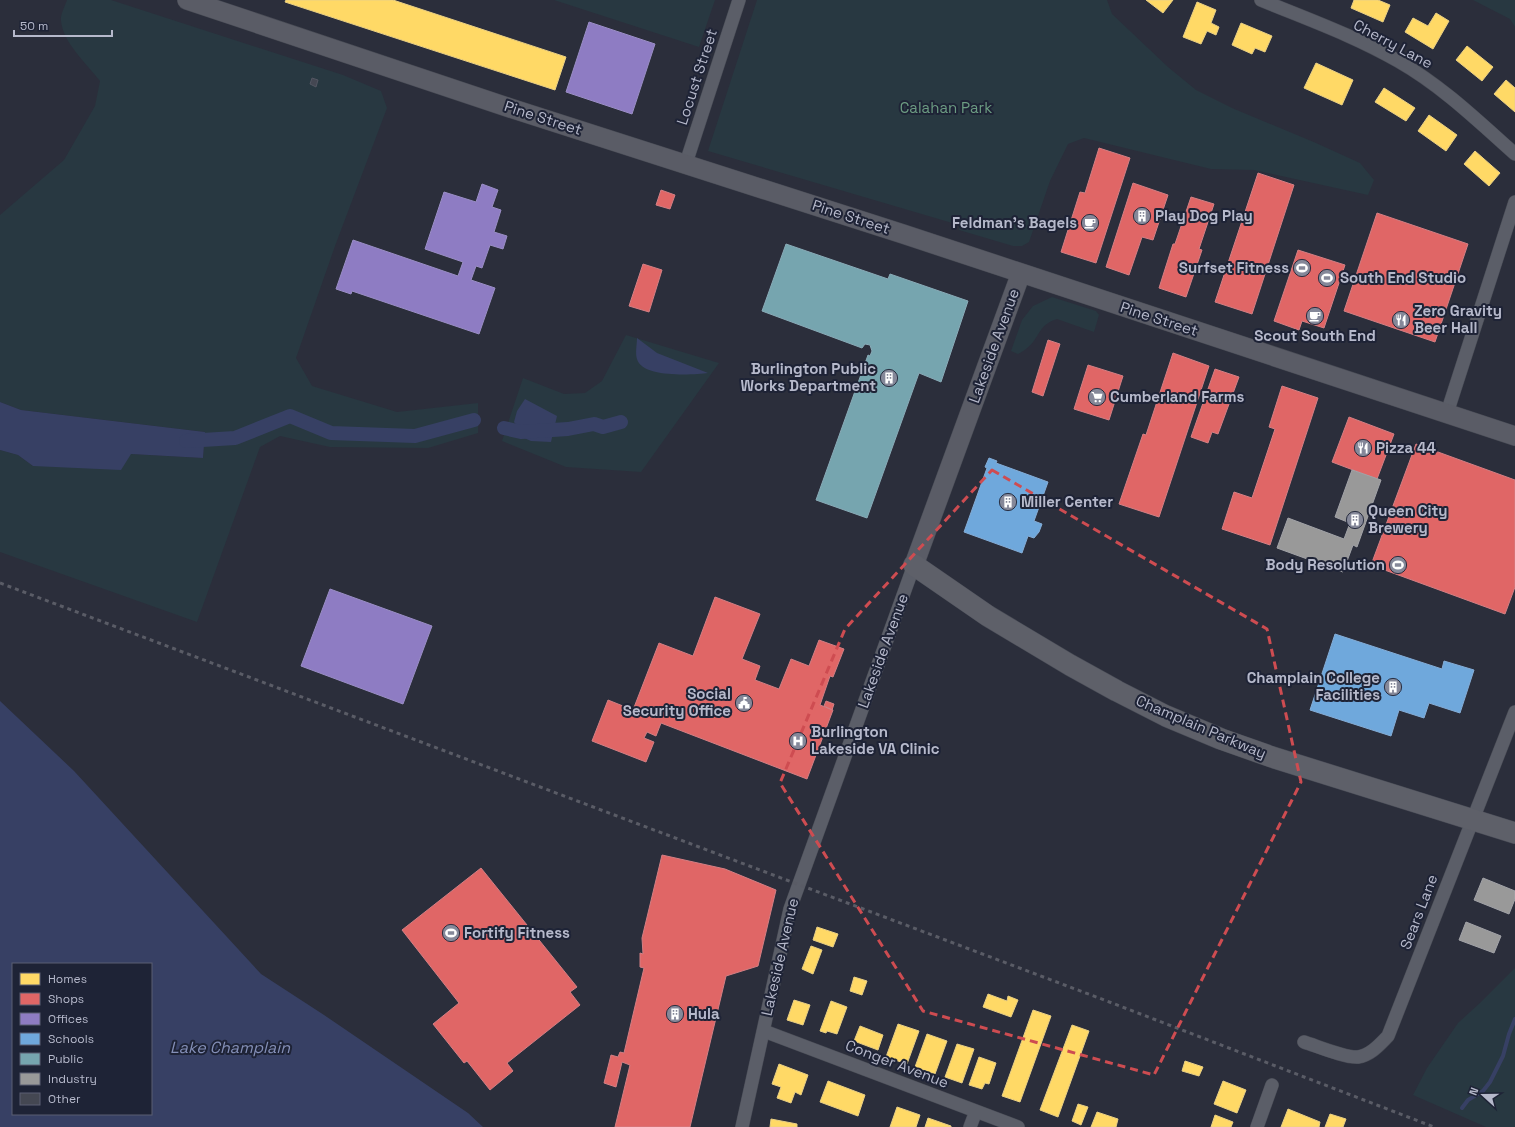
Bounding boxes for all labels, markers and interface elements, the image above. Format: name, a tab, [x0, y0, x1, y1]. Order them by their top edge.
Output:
scale bar	[14, 12, 112, 38]
street label: Cherry Lane	[1350, 15, 1436, 72]
text: 50 m	[20, 18, 48, 34]
street label: Locust Street	[672, 26, 721, 127]
street label: Pine Street	[502, 96, 584, 139]
park label: Calahan Park	[900, 98, 992, 117]
street label: Pine Street	[810, 195, 892, 238]
building icon: Play Dog Play	[1132, 206, 1152, 226]
place label: Play Dog Play	[1155, 206, 1253, 225]
place label: Feldman's Bagels	[952, 213, 1077, 232]
cafe icon: Feldman's Bagels	[1080, 213, 1100, 233]
place label: Surfset Fitness	[1179, 258, 1289, 277]
sports icon: Surfset Fitness	[1292, 258, 1312, 278]
sports icon: South End Studio	[1317, 268, 1337, 288]
place label: South End Studio	[1340, 268, 1466, 287]
street label: Lakeside Avenue	[964, 286, 1023, 406]
street label: Pine Street	[1118, 297, 1200, 340]
place label: Zero Gravity Beer Hall	[1414, 301, 1502, 337]
cafe icon: Scout South End	[1305, 306, 1325, 326]
restaurant icon: Zero Gravity Beer Hall	[1391, 310, 1411, 330]
place label: Scout South End	[1254, 326, 1376, 345]
place label: Burlington Public Works Department	[741, 359, 876, 395]
building icon: Burlington Public Works Department	[879, 368, 899, 388]
supermarket icon: Cumberland Farms	[1087, 387, 1107, 407]
place label: Cumberland Farms	[1110, 387, 1244, 406]
restaurant icon: Pizza 44	[1353, 438, 1373, 458]
place label: Pizza 44	[1376, 438, 1437, 457]
building icon: Miller Center	[998, 492, 1018, 512]
place label: Miller Center	[1021, 492, 1113, 511]
place label: Queen City Brewery	[1368, 501, 1447, 537]
building icon: Queen City Brewery	[1345, 510, 1365, 530]
place label: Body Resolution	[1266, 555, 1385, 574]
sports icon: Body Resolution	[1388, 555, 1408, 575]
street label: Lakeside Avenue	[853, 591, 912, 711]
place label: Champlain College Facilities	[1247, 668, 1380, 704]
building icon: Champlain College Facilities	[1383, 677, 1403, 697]
place label: Social Security Office	[623, 684, 731, 720]
street label: Champlain Parkway	[1133, 690, 1269, 763]
public building icon: Social Security Office	[734, 693, 754, 713]
place label: Burlington Lakeside VA Clinic	[811, 722, 940, 758]
hospital icon: Burlington Lakeside VA Clinic	[788, 731, 808, 751]
street label: Sears Lane	[1396, 871, 1442, 952]
street label: Lakeside Avenue	[757, 896, 802, 1018]
sports icon: Fortify Fitness	[441, 923, 461, 943]
place label: Fortify Fitness	[464, 923, 570, 942]
legend	[12, 963, 152, 1115]
text: Homes	[48, 971, 87, 987]
text: Shops	[48, 991, 84, 1007]
building icon: Hula	[665, 1004, 685, 1024]
place label: Hula	[688, 1004, 720, 1023]
text: Offices	[48, 1011, 88, 1027]
text: Schools	[48, 1031, 94, 1047]
street label: Conger Avenue	[843, 1035, 952, 1092]
water label: Lake Champlain	[170, 1037, 291, 1058]
text: Public	[48, 1051, 83, 1067]
text: Industry	[48, 1071, 97, 1087]
north arrow	[1463, 1075, 1503, 1115]
text: N	[1466, 1085, 1482, 1097]
text: Other	[48, 1091, 81, 1107]

